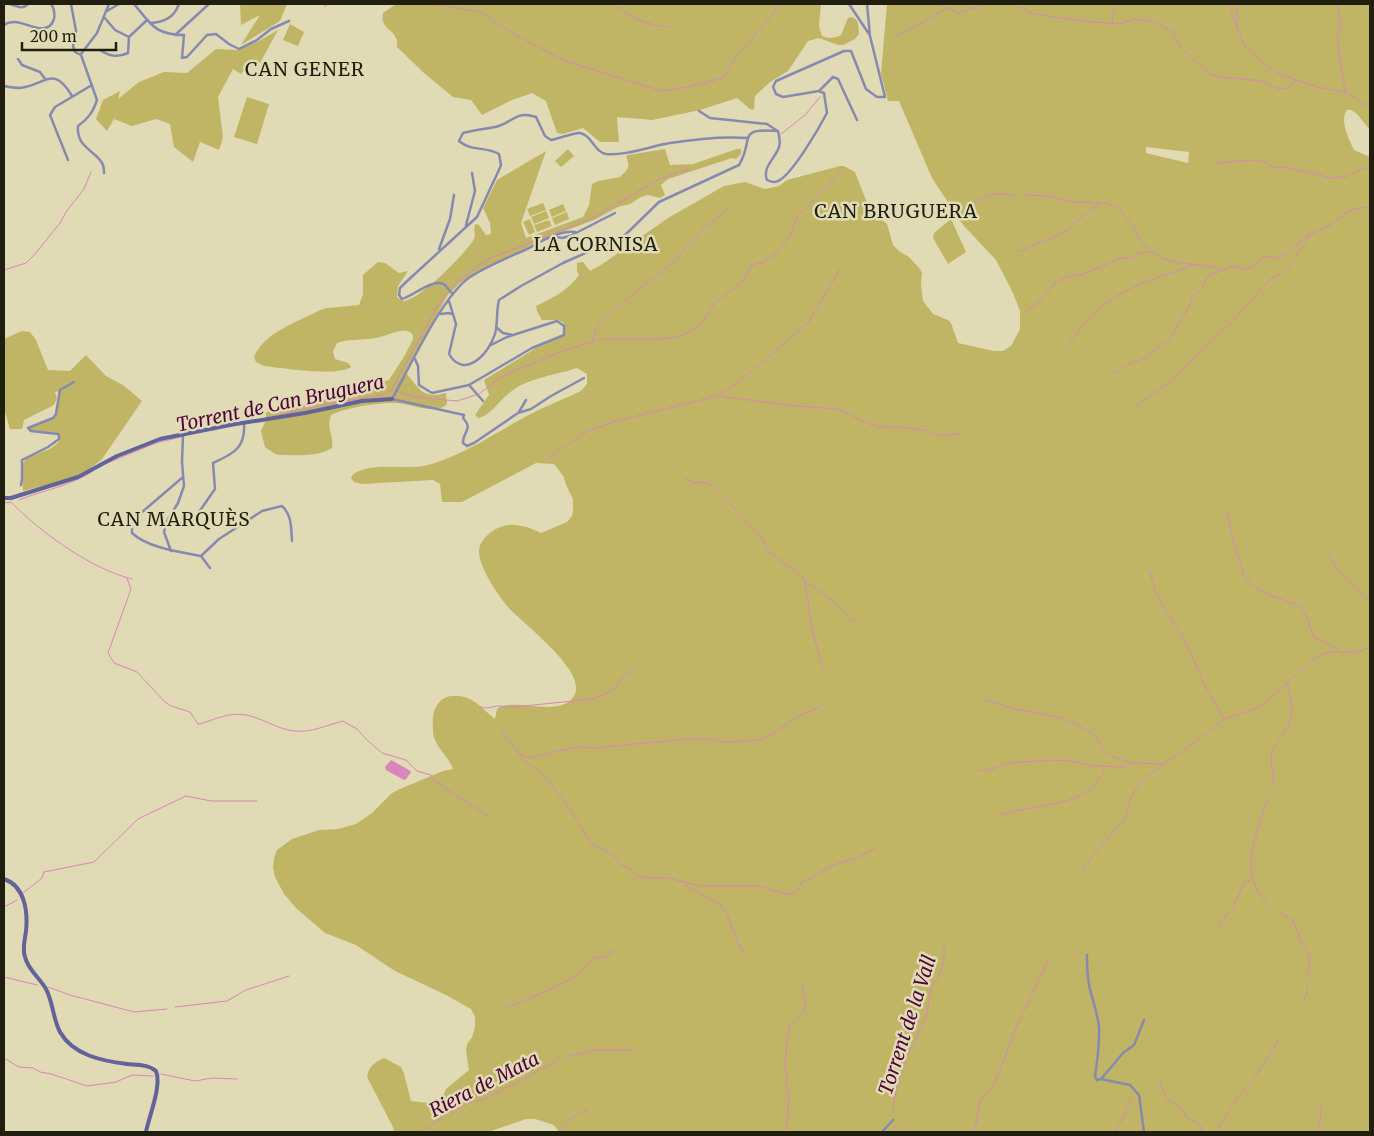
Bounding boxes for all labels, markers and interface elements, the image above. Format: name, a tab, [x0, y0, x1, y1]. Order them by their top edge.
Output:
scale bar	[22, 20, 116, 52]
text: 200 m	[30, 27, 77, 46]
district label: CAN GENER	[245, 57, 365, 81]
district label: CAN BRUGUERA	[814, 199, 978, 223]
district label: LA CORNISA	[534, 232, 658, 256]
water label: Torrent de Can Bruguera	[174, 369, 386, 437]
district label: CAN MARQUÈS	[97, 507, 251, 531]
water label: Torrent de la Vall	[873, 952, 941, 1098]
water label: Riera de Mata	[425, 1046, 543, 1122]

